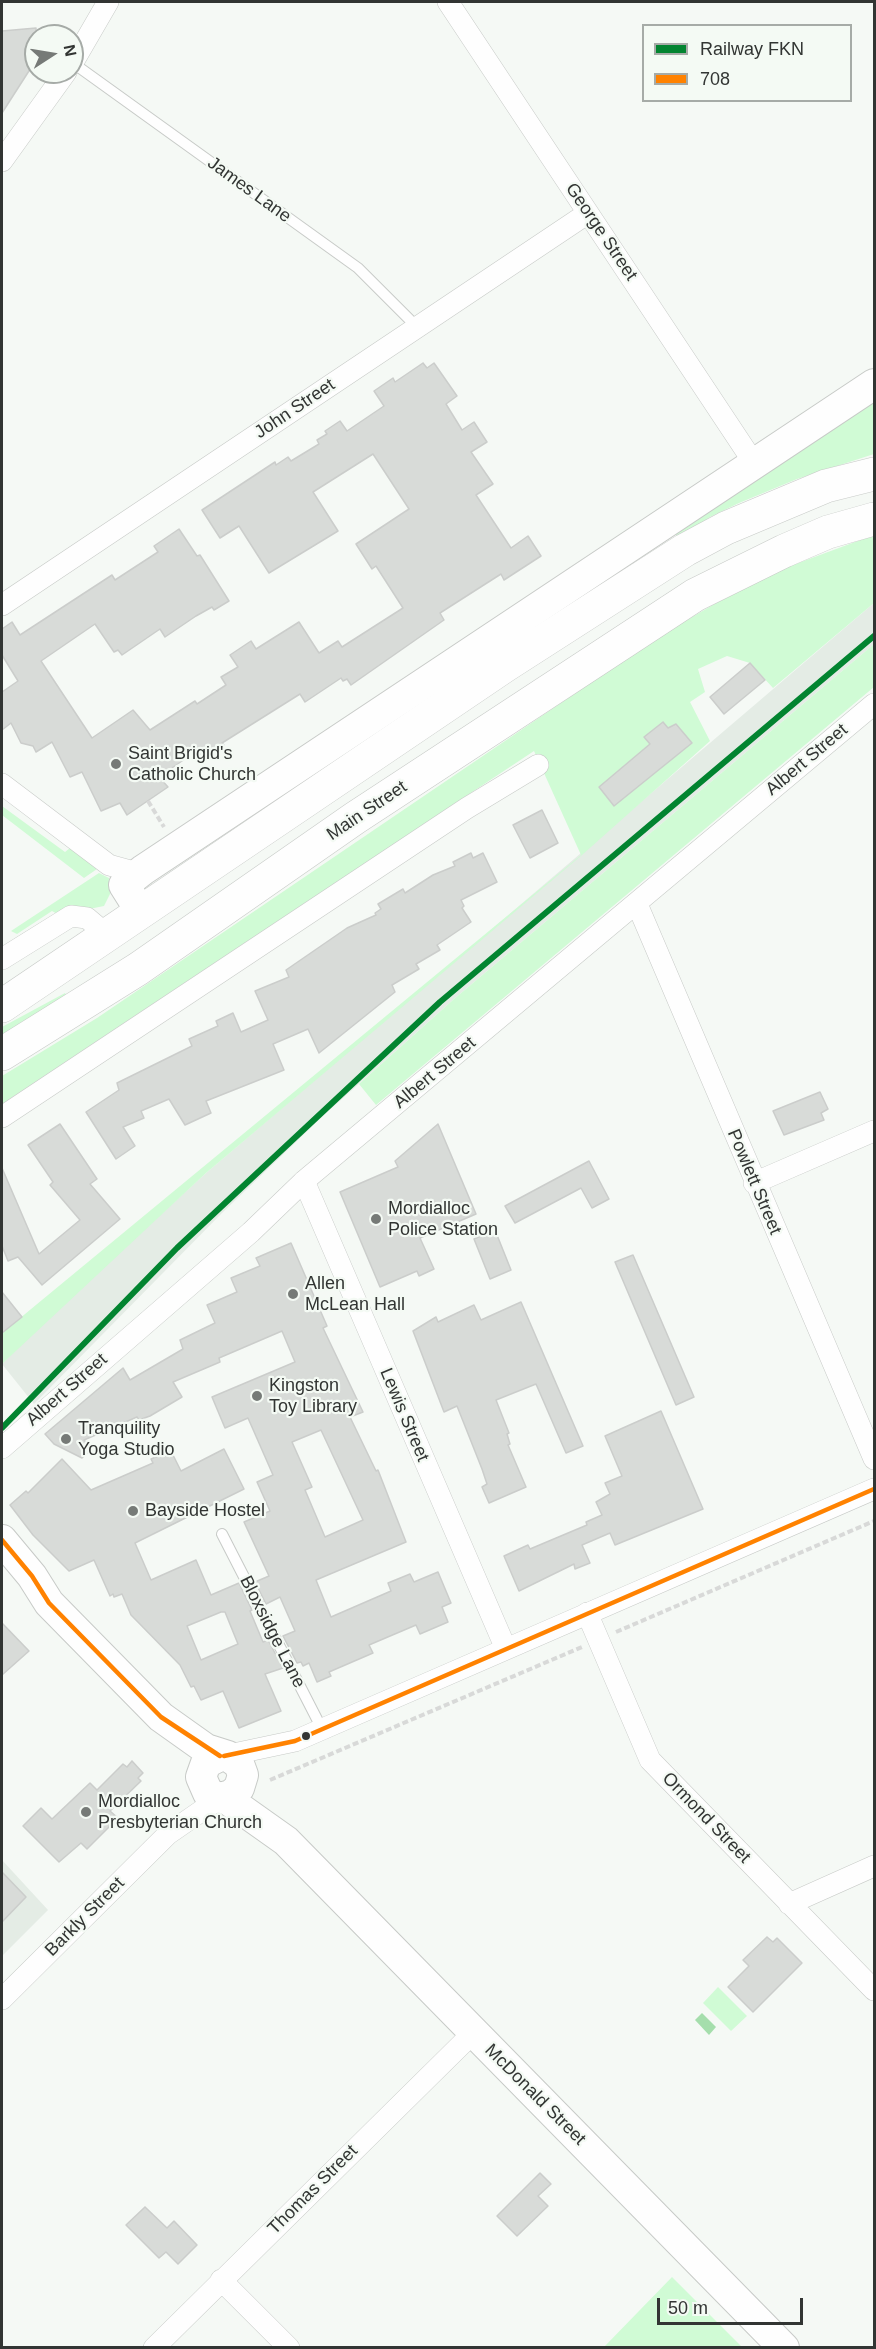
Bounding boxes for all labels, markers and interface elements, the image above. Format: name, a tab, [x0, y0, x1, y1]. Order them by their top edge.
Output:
north arrow	[24, 24, 84, 84]
legend	[642, 24, 852, 102]
text: Railway FKN	[700, 39, 804, 59]
text: N	[61, 43, 80, 58]
text: 708	[700, 69, 730, 89]
street label: James Lane	[203, 152, 295, 228]
street label: George Street	[560, 179, 642, 285]
street label: John Street	[251, 374, 339, 444]
street label: Albert Street	[762, 720, 852, 800]
place label: Saint Brigid's Catholic Church	[128, 743, 256, 786]
marker: Saint Brigid's Catholic Church	[109, 757, 123, 771]
street label: Main Street	[323, 776, 411, 846]
street label: Albert Street	[390, 1033, 480, 1113]
street label: Powlett Street	[722, 1126, 786, 1238]
place label: Mordialloc Police Station	[388, 1198, 498, 1240]
marker: Mordialloc Police Station	[369, 1212, 383, 1226]
place label: Allen McLean Hall	[305, 1273, 405, 1316]
marker: Allen McLean Hall	[286, 1287, 300, 1301]
street label: Albert Street	[22, 1349, 112, 1431]
street label: Lewis Street	[375, 1365, 433, 1465]
place label: Kingston Toy Library	[269, 1375, 357, 1418]
marker: Kingston Toy Library	[250, 1389, 264, 1403]
place label: Tranquility Yoga Studio	[78, 1418, 174, 1460]
marker: Tranquility Yoga Studio	[59, 1432, 73, 1446]
place label: Bayside Hostel	[145, 1500, 265, 1522]
marker: Bayside Hostel	[126, 1504, 140, 1518]
street label: Bloxsidge Lane	[234, 1572, 310, 1692]
unlabelled marker	[300, 1730, 312, 1742]
street label: Ormond Street	[657, 1768, 755, 1868]
place label: Mordialloc Presbyterian Church	[98, 1791, 262, 1834]
marker: Mordialloc Presbyterian Church	[79, 1805, 93, 1819]
street label: Barkly Street	[41, 1873, 129, 1961]
street label: McDonald Street	[480, 2040, 590, 2150]
street label: Thomas Street	[264, 2141, 362, 2239]
scale bar	[660, 2286, 806, 2324]
text: 50 m	[668, 2298, 708, 2318]

